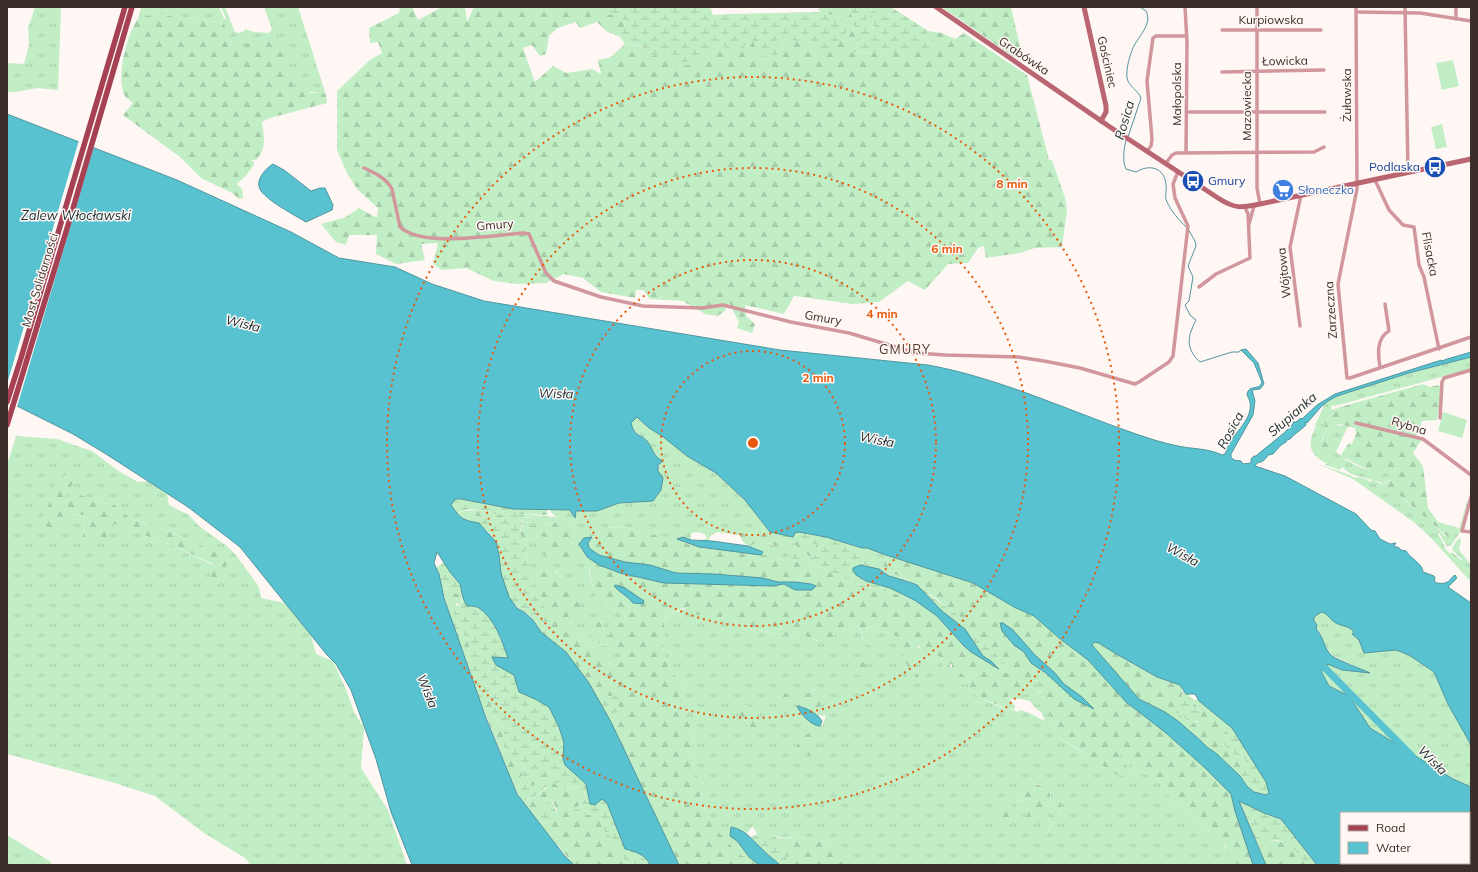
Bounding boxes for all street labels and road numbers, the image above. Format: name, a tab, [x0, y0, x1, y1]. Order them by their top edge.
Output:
street label: Kurpiowska	[1238, 12, 1304, 27]
street label: Grabówka	[996, 33, 1053, 78]
street label: Gościniec	[1094, 35, 1121, 89]
street label: Łowicka	[1261, 53, 1308, 68]
street label: Małopolska	[1169, 62, 1184, 126]
street label: Żuławska	[1339, 68, 1354, 122]
street label: Mazowiecka	[1239, 71, 1254, 141]
street label: Gmury	[476, 215, 515, 234]
street label: Flisacka	[1419, 230, 1442, 277]
street label: Most Solidarności	[18, 231, 61, 329]
street label: Wójtowa	[1273, 247, 1294, 299]
street label: Zarzeczna	[1321, 281, 1340, 339]
street label: Gmury	[803, 307, 843, 328]
street label: Rybna	[1390, 413, 1429, 438]

